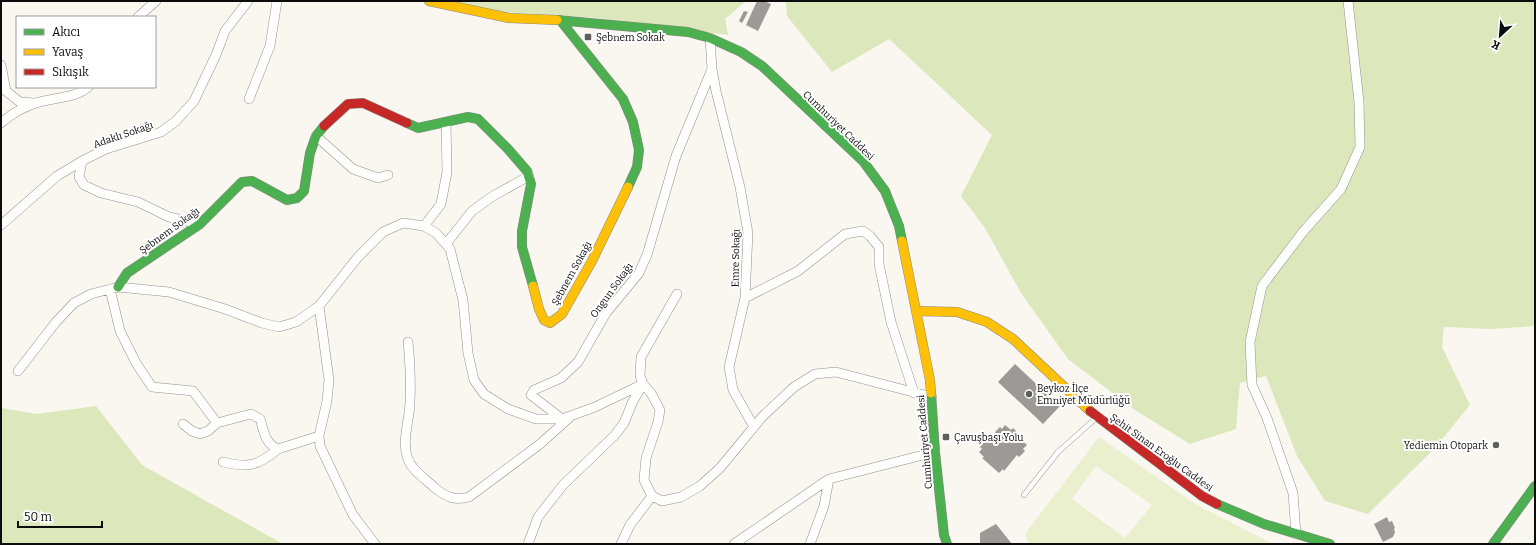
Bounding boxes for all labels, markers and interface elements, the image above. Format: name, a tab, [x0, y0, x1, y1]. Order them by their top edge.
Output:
legend	[16, 16, 156, 88]
north arrow	[1480, 16, 1520, 56]
text: Akıcı	[52, 25, 81, 39]
marker: Şebnem Sokak	[583, 32, 593, 42]
place label: Şebnem Sokak	[596, 32, 665, 44]
text: K	[1489, 37, 1502, 52]
text: Yavaş	[52, 45, 84, 59]
text: Sıkışık	[52, 65, 89, 79]
street label: Cumhuriyet Caddesi	[800, 89, 876, 163]
street label: Adaklı Sokağı	[92, 118, 155, 151]
street label: Şebnem Sokağı	[137, 204, 202, 257]
street label: Emre Sokağı	[728, 229, 743, 287]
street label: Şebnem Sokağı	[548, 239, 594, 308]
street label: Ongun Sokağı	[587, 260, 636, 320]
place label: Beykoz İlçe Emniyet Müdürlüğü	[1037, 381, 1130, 407]
marker: Beykoz İlçe Emniyet Müdürlüğü	[1024, 389, 1034, 399]
street label: Cumhuriyet Caddesi	[915, 394, 935, 489]
street label: Şehit Sinan Eroğlu Caddesi	[1108, 411, 1216, 494]
marker: Çavuşbaşı Yolu	[941, 432, 951, 442]
place label: Çavuşbaşı Yolu	[954, 432, 1024, 444]
place label: Yediemin Otopark	[1404, 440, 1488, 452]
marker: Yediemin Otopark	[1491, 440, 1501, 450]
scale bar	[18, 503, 102, 529]
text: 50 m	[24, 510, 53, 524]

